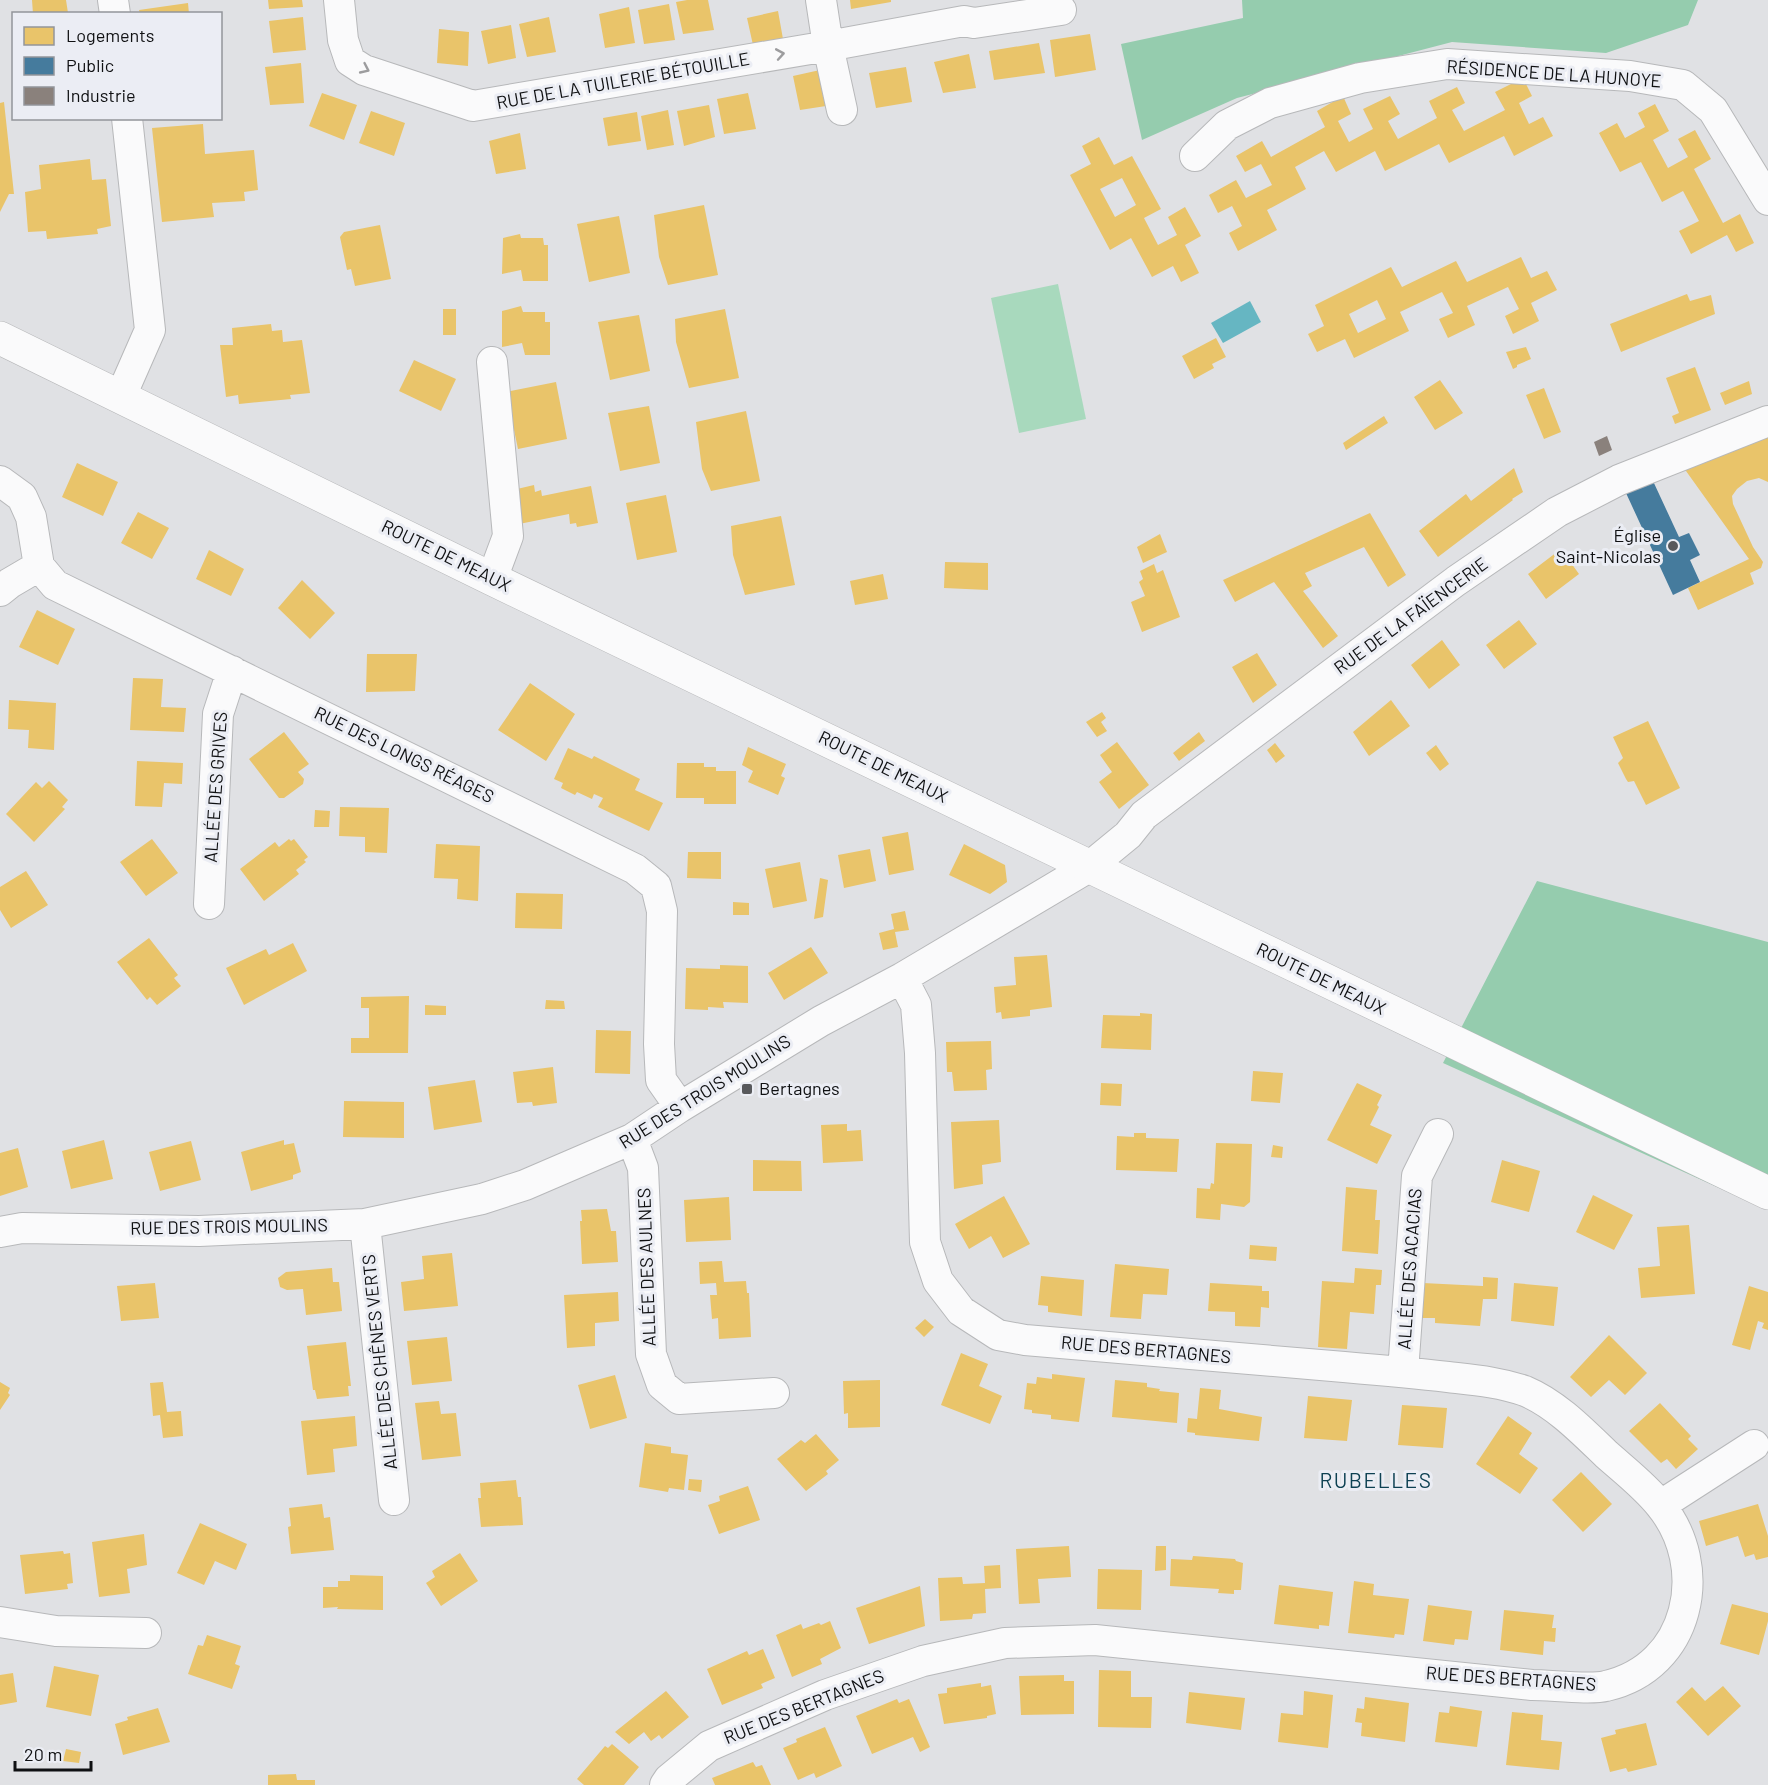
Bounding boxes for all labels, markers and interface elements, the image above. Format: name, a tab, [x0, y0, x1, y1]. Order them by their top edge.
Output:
legend	[12, 12, 222, 120]
text: Logements	[66, 24, 155, 46]
street label: RUE DE LA TUILERIE BÉTOUILLE	[495, 47, 751, 113]
one-way arrow	[775, 48, 785, 61]
text: Public	[66, 54, 114, 76]
street label: RÉSIDENCE DE LA HUNOYE	[1446, 55, 1662, 91]
one-way arrow	[358, 62, 369, 74]
text: Industrie	[66, 84, 136, 106]
street label: ROUTE DE MEAUX	[378, 514, 515, 596]
place label: Église Saint-Nicolas	[1556, 524, 1661, 567]
marker: Église Saint-Nicolas	[1666, 539, 1680, 553]
street label: RUE DE LA FAÏENCERIE	[1329, 552, 1492, 678]
street label: RUE DES LONGS RÉAGES	[311, 701, 498, 807]
street label: ALLÉE DES GRIVES	[199, 711, 231, 863]
street label: ROUTE DE MEAUX	[815, 725, 952, 807]
street label: ROUTE DE MEAUX	[1253, 937, 1390, 1019]
street label: RUE DES TROIS MOULINS	[615, 1029, 794, 1153]
place label: Bertagnes	[759, 1077, 840, 1099]
marker: Bertagnes	[740, 1082, 754, 1096]
street label: ALLÉE DES AULNES	[632, 1187, 660, 1347]
street label: ALLÉE DES ACACIAS	[1392, 1188, 1426, 1350]
street label: RUE DES TROIS MOULINS	[130, 1213, 328, 1239]
street label: ALLÉE DES CHÊNES VERTS	[357, 1253, 401, 1471]
street label: RUE DES BERTAGNES	[1060, 1331, 1232, 1367]
district label: RUBELLES	[1319, 1467, 1433, 1492]
street label: RUE DES BERTAGNES	[1425, 1661, 1597, 1695]
street label: RUE DES BERTAGNES	[720, 1664, 887, 1748]
scale bar	[15, 1734, 92, 1772]
text: 20 m	[24, 1743, 62, 1765]

